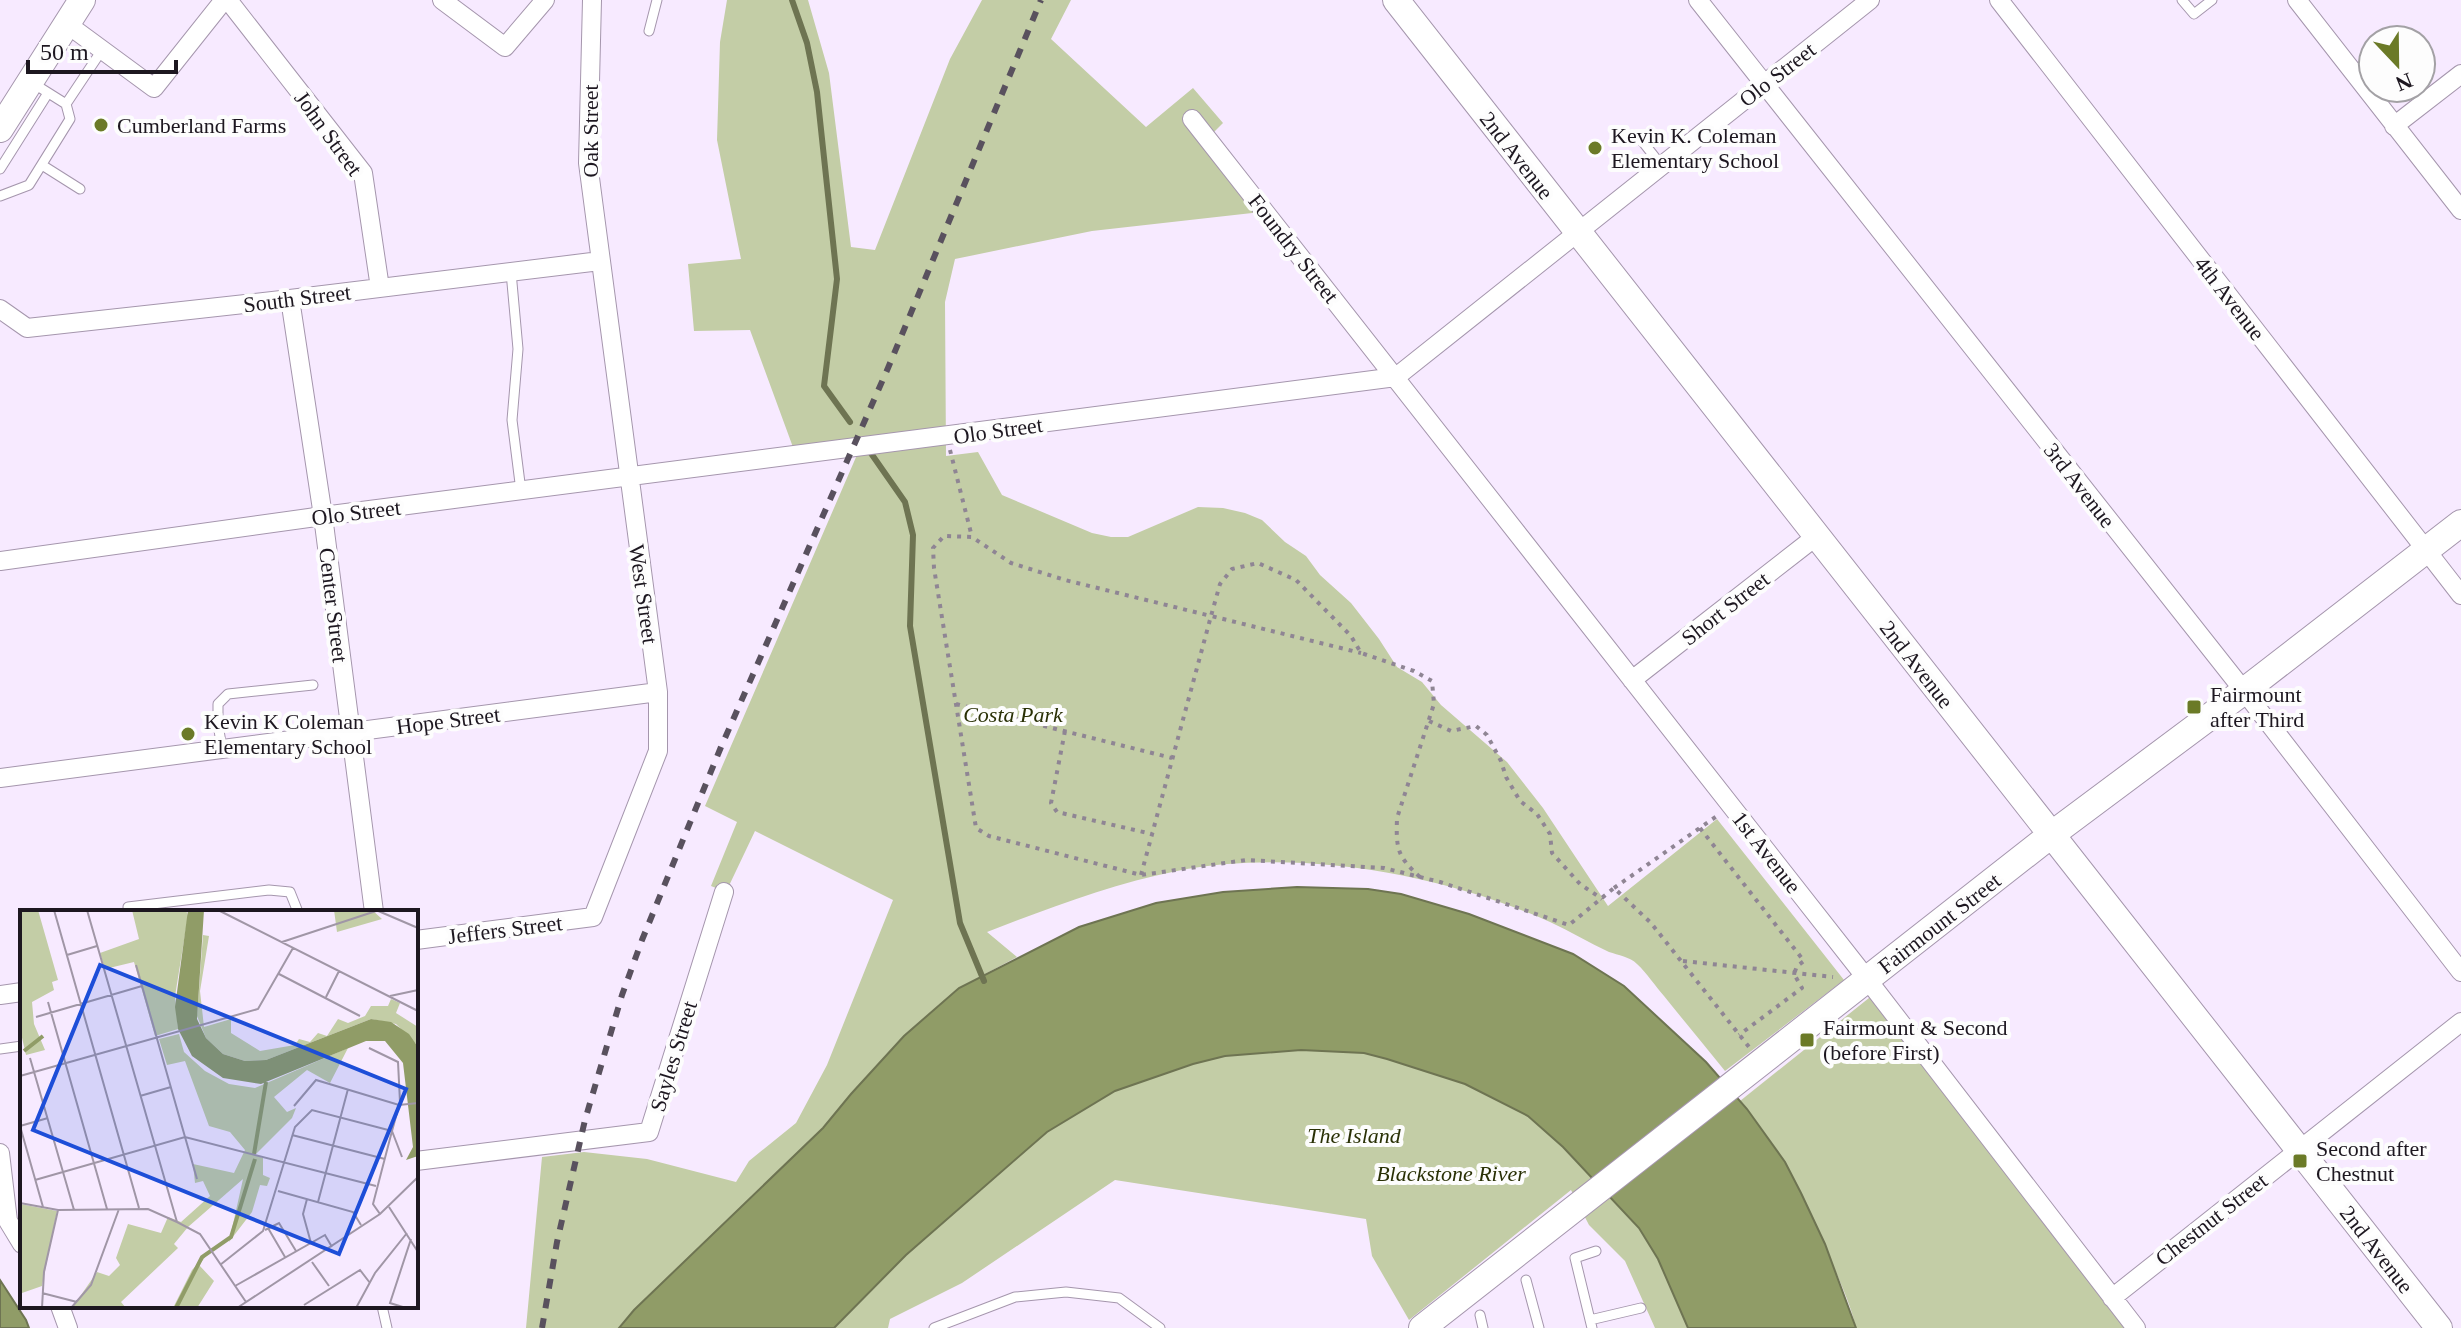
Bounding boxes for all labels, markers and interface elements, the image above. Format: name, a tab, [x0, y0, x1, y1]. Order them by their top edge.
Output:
scale bar	[28, 24, 176, 74]
north arrow	[2357, 24, 2437, 104]
street label: Olo Street	[1734, 37, 1820, 112]
text: 50 m	[40, 39, 89, 65]
text: N	[2392, 68, 2416, 97]
street label: Oak Street	[578, 84, 603, 178]
street label: John Street	[290, 86, 368, 180]
street label: 2nd Avenue	[1475, 107, 1558, 204]
place label: Cumberland Farms	[117, 113, 286, 138]
marker: Cumberland Farms	[92, 116, 110, 134]
place label: Kevin K. Coleman Elementary School	[1611, 123, 1779, 173]
marker: Kevin K. Coleman Elementary School	[1586, 139, 1604, 157]
street label: Foundry Street	[1243, 189, 1344, 308]
street label: 4th Avenue	[2189, 252, 2270, 345]
street label: South Street	[242, 279, 352, 317]
street label: Olo Street	[952, 412, 1044, 449]
street label: 3rd Avenue	[2039, 438, 2120, 533]
street label: Olo Street	[310, 495, 402, 530]
street label: West Street	[624, 543, 663, 645]
street label: Center Street	[314, 546, 353, 664]
street label: Short Street	[1676, 566, 1774, 650]
street label: 2nd Avenue	[1875, 616, 1958, 713]
place label: Fairmount after Third	[2210, 682, 2304, 732]
marker: Fairmount after Third	[2185, 698, 2203, 716]
street label: Hope Street	[395, 702, 501, 739]
park label: Costa Park	[963, 702, 1064, 727]
place label: Kevin K Coleman Elementary School	[204, 709, 372, 759]
marker: Kevin K Coleman Elementary School	[179, 725, 197, 743]
street label: 1st Avenue	[1727, 806, 1806, 898]
street label: Fairmount Street	[1873, 868, 2006, 979]
inset map	[20, 910, 418, 1308]
street label: Jeffers Street	[446, 910, 564, 949]
street label: Sayles Street	[645, 998, 702, 1114]
place label: Fairmount & Second (before First)	[1823, 1015, 2008, 1065]
marker: Fairmount & Second (before First)	[1798, 1031, 1816, 1049]
park label: The Island	[1307, 1123, 1402, 1148]
place label: Second after Chestnut	[2316, 1136, 2427, 1186]
marker: Second after Chestnut	[2291, 1152, 2309, 1170]
park label: Blackstone River	[1376, 1161, 1526, 1186]
street label: Chestnut Street	[2150, 1168, 2272, 1271]
street label: 2nd Avenue	[2335, 1201, 2418, 1298]

